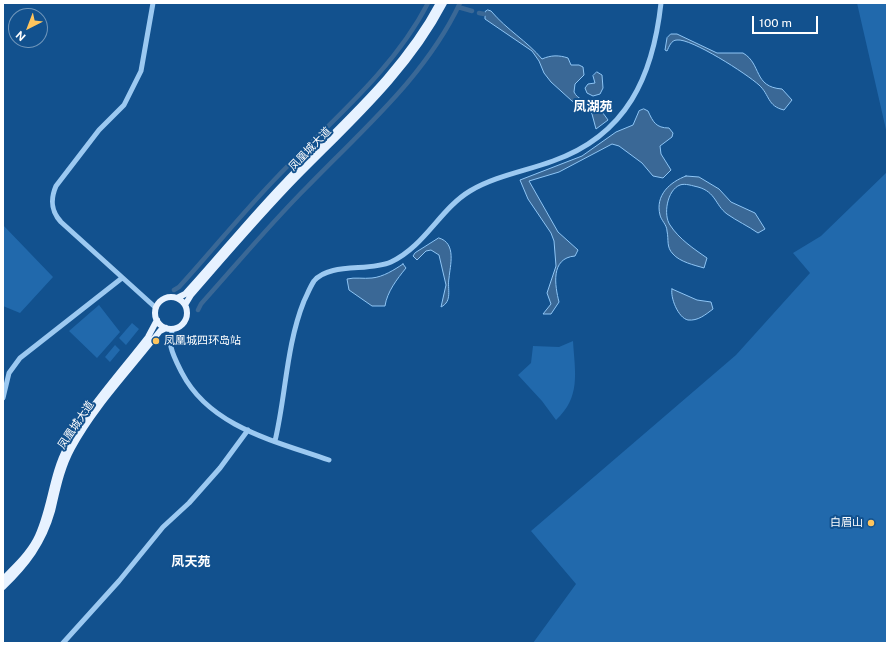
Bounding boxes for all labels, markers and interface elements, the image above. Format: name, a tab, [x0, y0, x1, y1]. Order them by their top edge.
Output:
north arrow	[8, 8, 48, 48]
scale bar	[754, 8, 820, 34]
text: 100 m	[759, 16, 792, 30]
text: N	[13, 29, 28, 44]
district label: 凤湖苑	[574, 99, 612, 115]
street label: 凤凰城大道	[286, 125, 334, 173]
place label: 凤凰城四环岛站	[164, 334, 241, 348]
marker: 凤凰城四环岛站	[151, 336, 161, 346]
street label: 凤凰城大道	[55, 399, 97, 451]
place label: 白眉山	[830, 516, 863, 530]
marker: 白眉山	[866, 518, 876, 528]
district label: 凤天苑	[172, 554, 210, 570]

